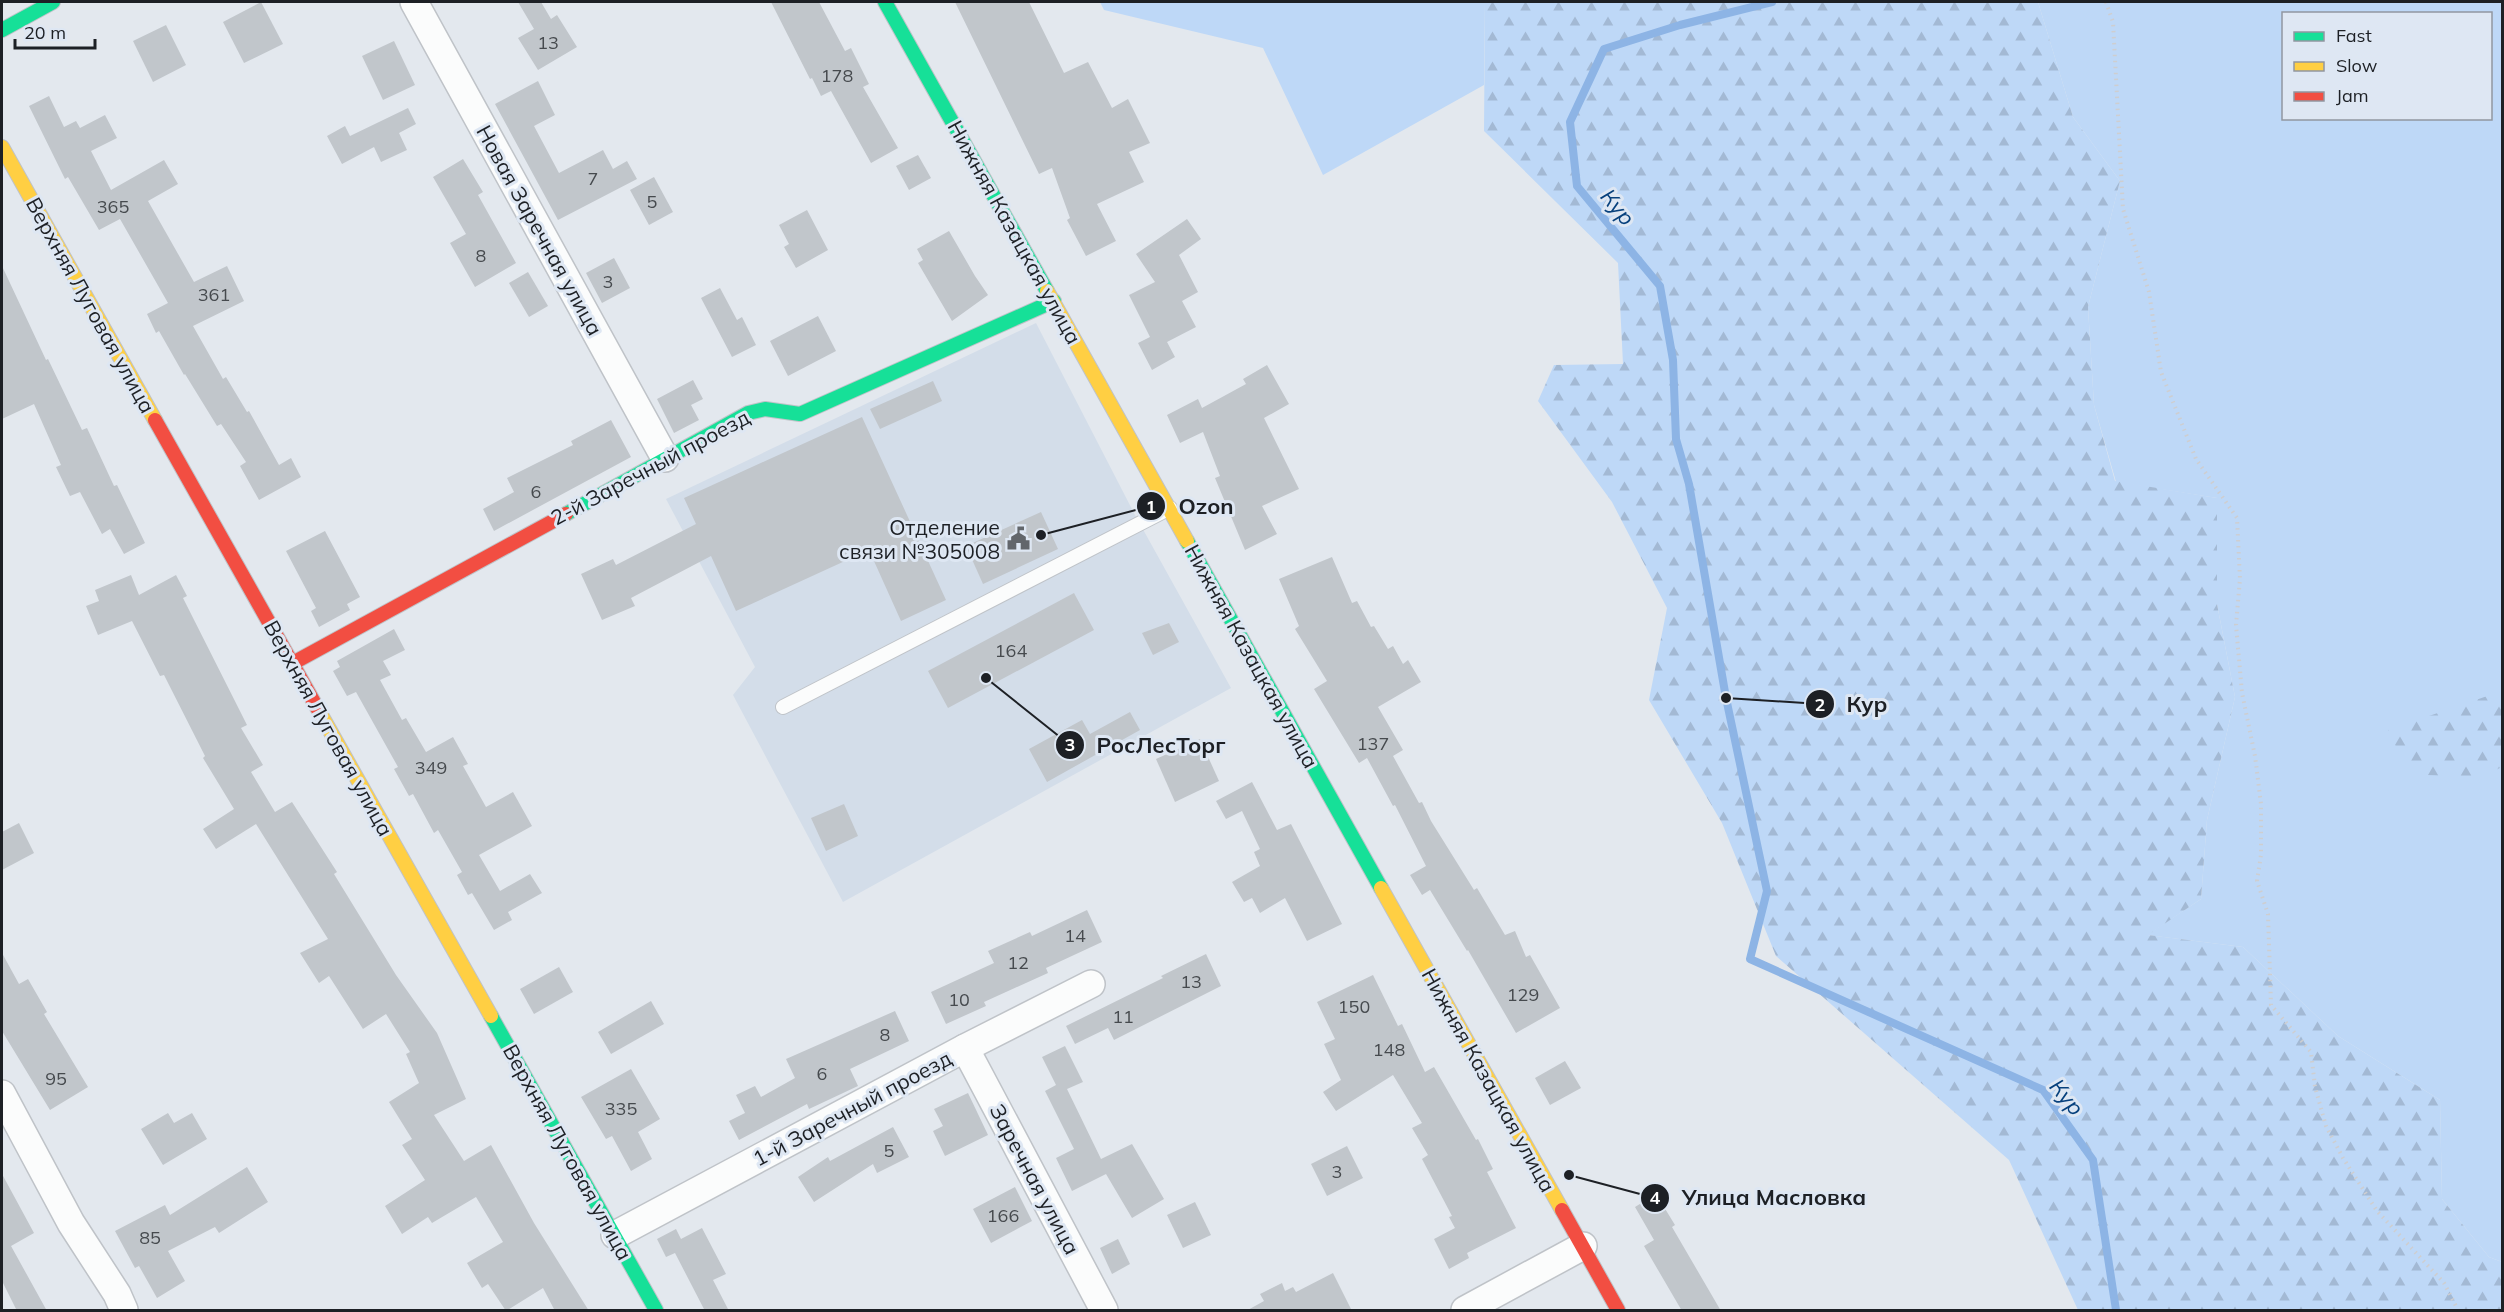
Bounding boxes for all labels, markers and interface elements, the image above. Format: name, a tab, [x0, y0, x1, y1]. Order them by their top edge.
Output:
scale bar	[15, 12, 94, 50]
legend	[2282, 12, 2492, 120]
text: 20 m	[24, 21, 66, 44]
text: Fast	[2336, 24, 2372, 47]
house number: 13	[537, 31, 559, 54]
text: Slow	[2336, 54, 2378, 77]
house number: 178	[821, 64, 853, 87]
text: Jam	[2336, 84, 2369, 107]
street label: Нижняя Казацкая улица	[943, 116, 1087, 348]
street label: Новая Заречная улица	[471, 120, 609, 340]
house number: 7	[588, 167, 598, 190]
water label: Кур	[1595, 183, 1641, 231]
house number: 5	[647, 190, 658, 213]
street label: Верхняя Луговая улица	[21, 193, 161, 417]
house number: 365	[97, 195, 129, 218]
house number: 8	[476, 244, 486, 267]
house number: 3	[603, 270, 613, 293]
house number: 361	[198, 283, 230, 306]
street label: 2-й Заречный проезд	[546, 403, 754, 530]
house number: 6	[531, 480, 541, 503]
callout: Ozon	[1136, 486, 1245, 526]
text: Ozon	[1179, 492, 1233, 520]
text: 1	[1146, 495, 1156, 518]
place label: Отделение связи №305008	[839, 514, 1000, 564]
public building icon: Отделение связи №305008	[1005, 526, 1031, 552]
street label: Нижняя Казацкая улица	[1180, 540, 1324, 772]
street label: Верхняя Луговая улица	[259, 616, 399, 840]
house number: 164	[995, 639, 1027, 662]
callout: Кур	[1805, 684, 1900, 724]
text: Кур	[1847, 690, 1887, 718]
text: 2	[1815, 693, 1825, 716]
callout: РосЛесТорг	[1055, 725, 1238, 765]
text: РосЛесТорг	[1096, 731, 1226, 759]
house number: 137	[1357, 732, 1389, 755]
text: 3	[1065, 733, 1075, 756]
house number: 349	[415, 756, 447, 779]
house number: 14	[1064, 924, 1086, 947]
house number: 12	[1007, 951, 1029, 974]
street label: Нижняя Казацкая улица	[1417, 964, 1561, 1196]
house number: 13	[1180, 970, 1202, 993]
house number: 129	[1507, 983, 1539, 1006]
house number: 10	[948, 988, 970, 1011]
house number: 150	[1338, 995, 1370, 1018]
house number: 11	[1112, 1005, 1134, 1028]
house number: 8	[880, 1023, 890, 1046]
house number: 148	[1373, 1038, 1405, 1061]
street label: Верхняя Луговая улица	[498, 1040, 638, 1264]
street label: 1-й Заречный проезд	[748, 1044, 956, 1171]
house number: 6	[817, 1062, 827, 1085]
house number: 95	[45, 1067, 67, 1090]
water label: Кур	[2044, 1073, 2090, 1121]
house number: 335	[605, 1097, 637, 1120]
street label: Заречная улица	[984, 1099, 1086, 1259]
house number: 5	[884, 1139, 895, 1162]
house number: 3	[1332, 1160, 1342, 1183]
callout: Улица Масловка	[1640, 1178, 1878, 1218]
text: Улица Масловка	[1681, 1183, 1866, 1211]
text: 4	[1650, 1186, 1661, 1209]
house number: 166	[987, 1204, 1019, 1227]
house number: 85	[139, 1226, 161, 1249]

